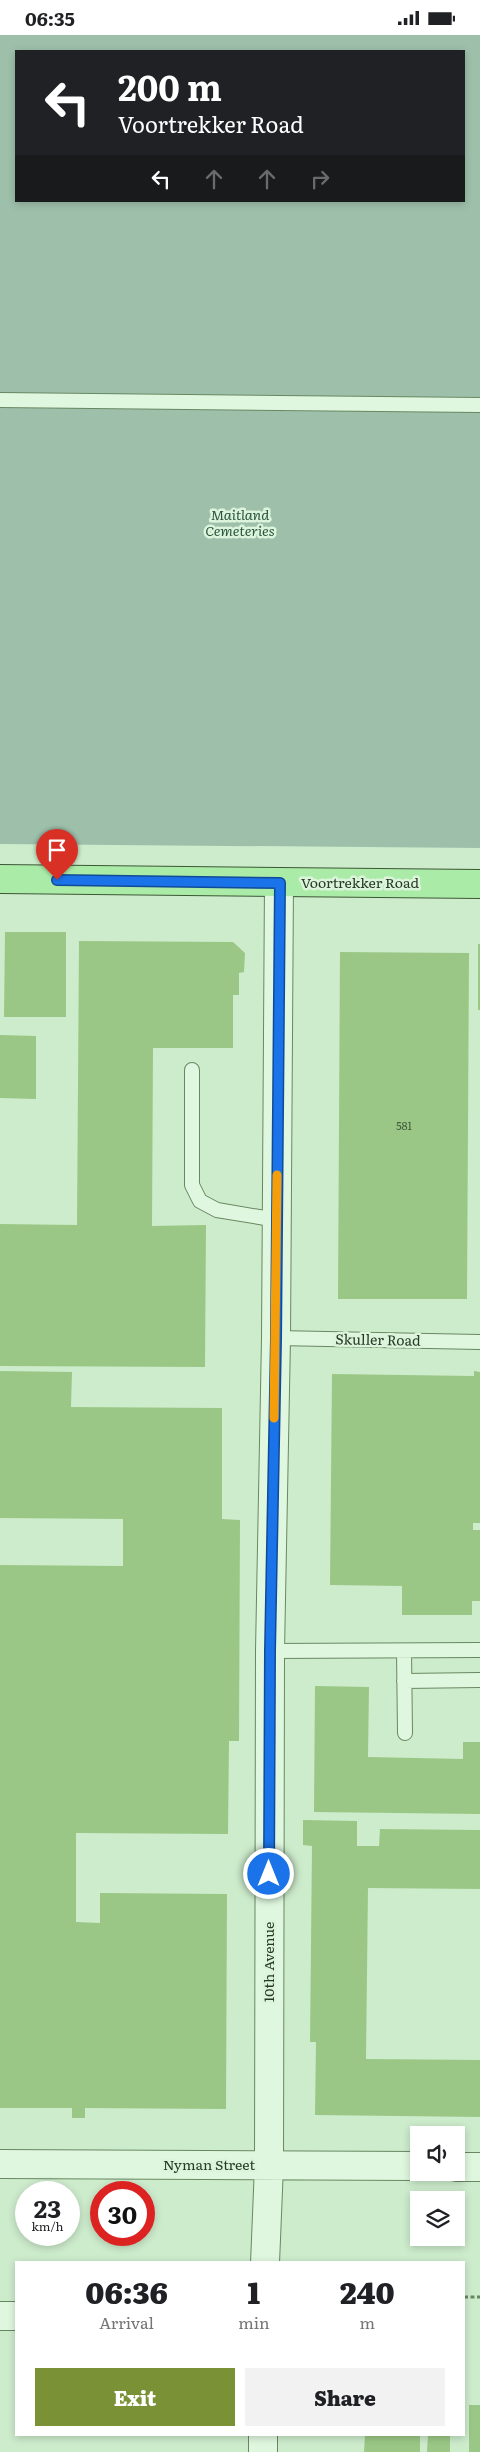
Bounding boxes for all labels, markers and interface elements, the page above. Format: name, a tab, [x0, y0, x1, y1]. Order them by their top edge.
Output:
text: 06:35	[25, 4, 75, 32]
text: 200 m	[118, 60, 222, 112]
icon: left	[35, 70, 100, 135]
text: Voortrekker Road	[118, 107, 304, 140]
icon: left	[147, 165, 175, 193]
icon: ahead	[200, 165, 228, 193]
icon: ahead	[253, 165, 281, 193]
icon: right	[306, 165, 334, 193]
park label: Maitland Cemeteries	[205, 504, 275, 540]
pin	[36, 829, 78, 880]
icon: arrive	[43, 836, 71, 864]
street label: Voortrekker Road	[301, 872, 420, 892]
house number: 581	[396, 1117, 413, 1133]
street label: Skuller Road	[335, 1328, 421, 1350]
position arrow	[242, 1847, 294, 1899]
street label: 10th Avenue	[258, 1922, 278, 2002]
map controls	[410, 2126, 465, 2246]
button: sound	[410, 2126, 465, 2181]
street label: Nyman Street	[163, 2154, 255, 2174]
speed limit sign: 30	[90, 2181, 155, 2246]
text: 23	[34, 2189, 61, 2226]
button: layers	[410, 2191, 465, 2246]
text: km/h	[32, 2217, 63, 2235]
text: 06:36	[85, 2269, 168, 2313]
text: 1	[248, 2269, 260, 2313]
text: 240	[340, 2269, 395, 2313]
text: Arrival	[99, 2310, 154, 2334]
text: min	[238, 2310, 270, 2334]
text: m	[360, 2310, 375, 2334]
button: Exit	[35, 2368, 235, 2426]
button: Share	[245, 2368, 445, 2426]

